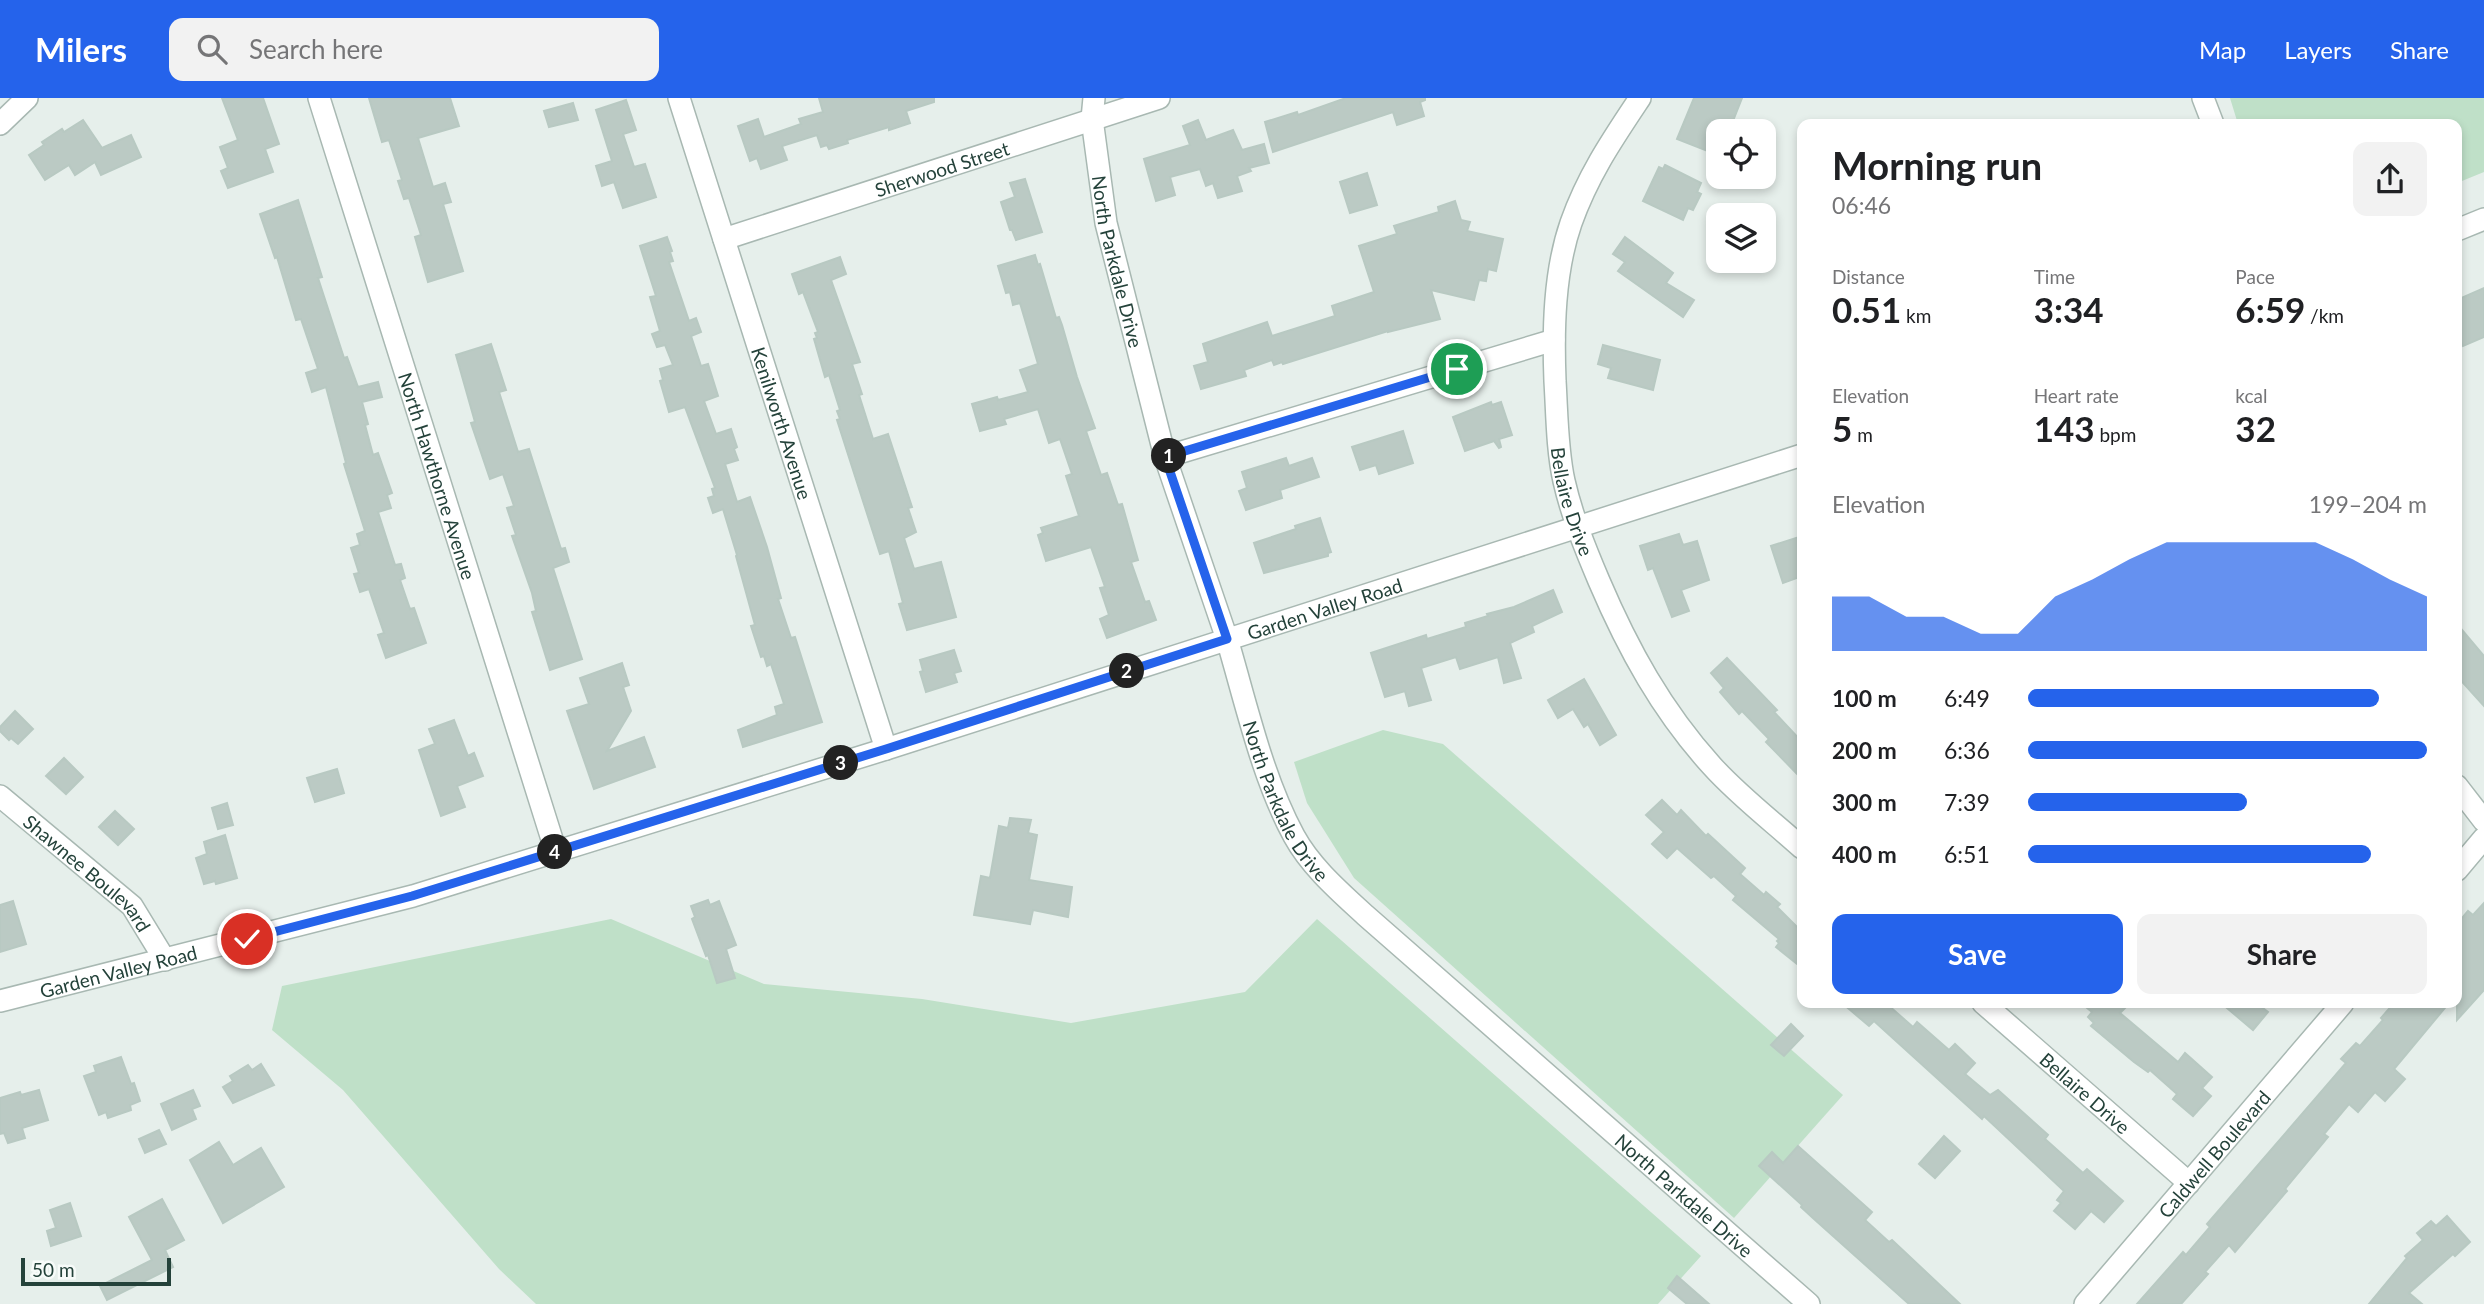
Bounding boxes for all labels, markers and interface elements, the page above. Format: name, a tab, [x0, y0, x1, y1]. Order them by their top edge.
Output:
search box	[169, 18, 659, 81]
text: Milers	[35, 29, 127, 69]
icon: search	[193, 30, 231, 68]
text: Search here	[249, 33, 383, 65]
text: Map	[2199, 35, 2246, 64]
text: Layers	[2284, 35, 2352, 64]
text: Share	[2390, 35, 2449, 64]
map controls	[1706, 119, 1776, 273]
button: locate	[1706, 119, 1776, 189]
street label: Sherwood Street	[872, 136, 1012, 201]
text: Morning run	[1832, 142, 2042, 188]
button: share	[2353, 142, 2427, 216]
street label: North Parkdale Drive	[1088, 174, 1148, 350]
text: 06:46	[1832, 191, 1891, 219]
button: layers	[1706, 203, 1776, 273]
text: Distance	[1832, 265, 1905, 288]
text: Time	[2034, 265, 2075, 288]
text: Pace	[2235, 265, 2275, 288]
text: 0.51	[1832, 288, 1901, 330]
text: 3:34	[2034, 288, 2104, 330]
text: 6:59	[2235, 288, 2305, 330]
text: km	[1901, 304, 1931, 327]
text: /km	[2305, 304, 2344, 327]
pin	[1427, 339, 1487, 399]
street label: Kenilworth Avenue	[747, 344, 817, 502]
icon: arrive	[1438, 350, 1476, 388]
street label: North Hawthorne Avenue	[394, 369, 481, 582]
text: Elevation	[1832, 384, 1909, 407]
text: Heart rate	[2034, 384, 2119, 407]
text: kcal	[2235, 384, 2267, 407]
text: 5	[1832, 407, 1852, 449]
text: 143	[2034, 407, 2095, 449]
text: 32	[2235, 407, 2276, 449]
text: m	[1852, 423, 1873, 446]
text: bpm	[2095, 423, 2136, 446]
pin: 1	[1152, 438, 1186, 474]
text: 1	[1163, 444, 1174, 467]
street label: Bellaire Drive	[1547, 446, 1599, 559]
text: Elevation	[1832, 490, 1925, 518]
text: 199–204 m	[2309, 490, 2427, 518]
street label: Garden Valley Road	[1244, 573, 1405, 644]
pin: 2	[1110, 654, 1144, 688]
text: 2	[1121, 659, 1132, 682]
text: 100 m	[1832, 684, 1897, 712]
text: 6:49	[1944, 684, 1990, 712]
street label: North Parkdale Drive	[1239, 718, 1334, 885]
text: 200 m	[1832, 736, 1897, 764]
text: 6:36	[1944, 736, 1990, 764]
pin: 3	[824, 746, 858, 780]
text: 3	[835, 751, 846, 774]
text: 300 m	[1832, 788, 1897, 816]
text: 7:39	[1944, 788, 1990, 816]
street label: Shawnee Boulevard	[19, 809, 156, 936]
pin: 4	[538, 834, 572, 870]
text: 4	[549, 840, 560, 863]
text: 400 m	[1832, 840, 1897, 868]
text: 6:51	[1944, 840, 1990, 868]
pin	[217, 909, 277, 969]
button: Save	[1832, 914, 2123, 994]
button: Share	[2137, 914, 2427, 994]
icon: check	[228, 920, 266, 958]
street label: Garden Valley Road	[37, 940, 199, 1002]
street label: Bellaire Drive	[2036, 1047, 2135, 1138]
street label: Caldwell Boulevard	[2153, 1085, 2275, 1222]
street label: North Parkdale Drive	[1611, 1128, 1758, 1261]
scale bar	[21, 1255, 172, 1287]
text: 50 m	[32, 1258, 75, 1281]

